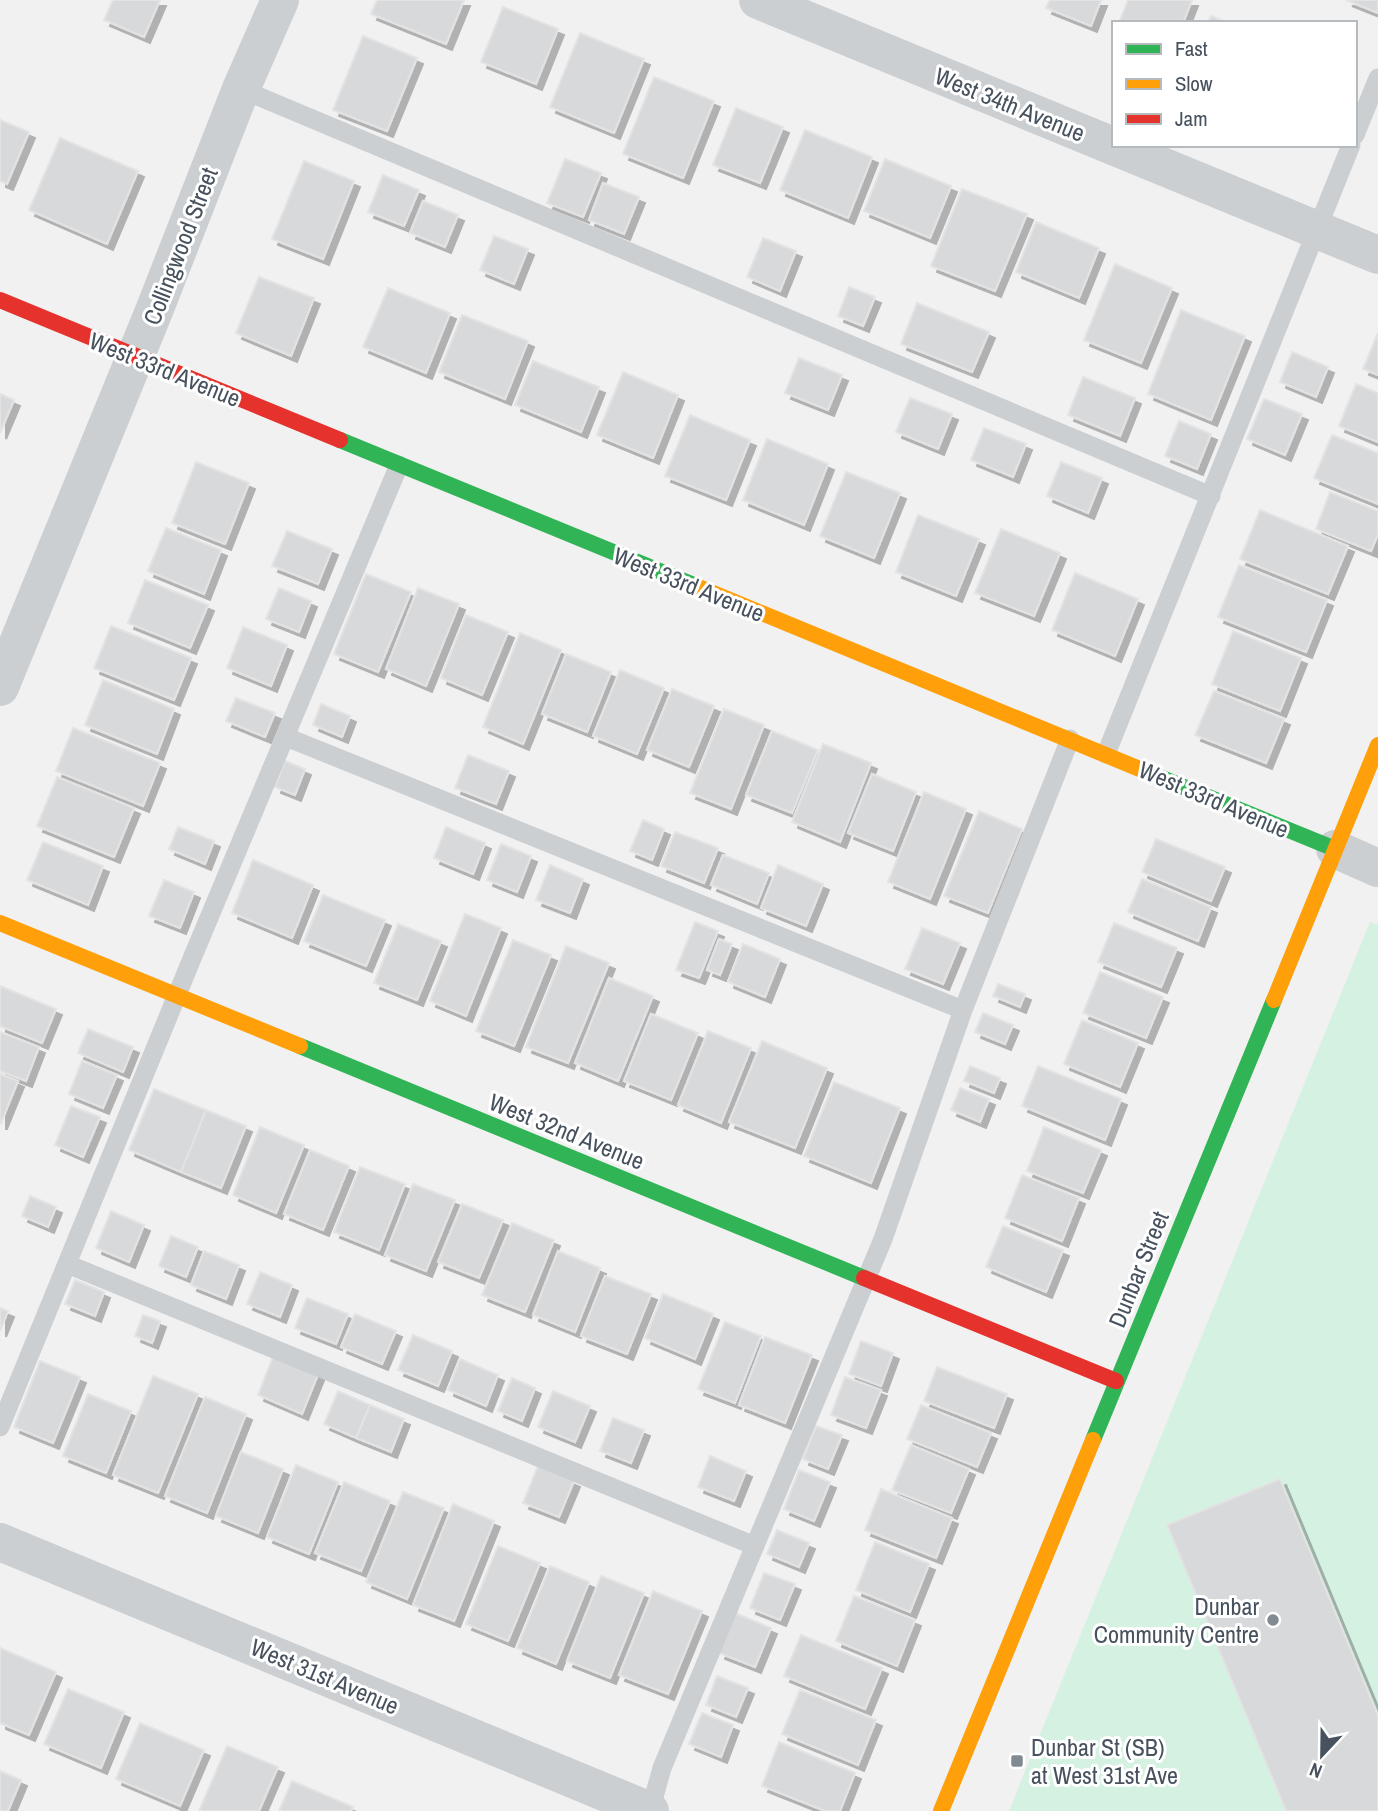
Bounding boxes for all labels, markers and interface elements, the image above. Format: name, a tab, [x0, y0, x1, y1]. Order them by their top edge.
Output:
legend	[1112, 21, 1357, 147]
text: Fast	[1175, 34, 1208, 63]
street label: West 34th Avenue	[930, 59, 1090, 149]
text: Slow	[1175, 69, 1213, 98]
text: Jam	[1175, 104, 1208, 133]
street label: Collingwood Street	[135, 162, 225, 329]
street label: West 33rd Avenue	[85, 324, 245, 414]
street label: West 33rd Avenue	[609, 539, 769, 629]
street label: West 33rd Avenue	[1134, 753, 1294, 845]
street label: West 32nd Avenue	[485, 1085, 649, 1177]
street label: Dunbar Street	[1100, 1206, 1176, 1332]
place label: Dunbar Community Centre	[1094, 1590, 1259, 1650]
marker: Dunbar Community Centre	[1265, 1612, 1281, 1628]
street label: West 31st Avenue	[246, 1630, 404, 1722]
north arrow	[1287, 1720, 1357, 1790]
place label: Dunbar St (SB) at West 31st Ave	[1031, 1731, 1178, 1791]
marker: Dunbar St (SB) at West 31st Ave	[1009, 1753, 1025, 1769]
text: N	[1306, 1757, 1326, 1785]

